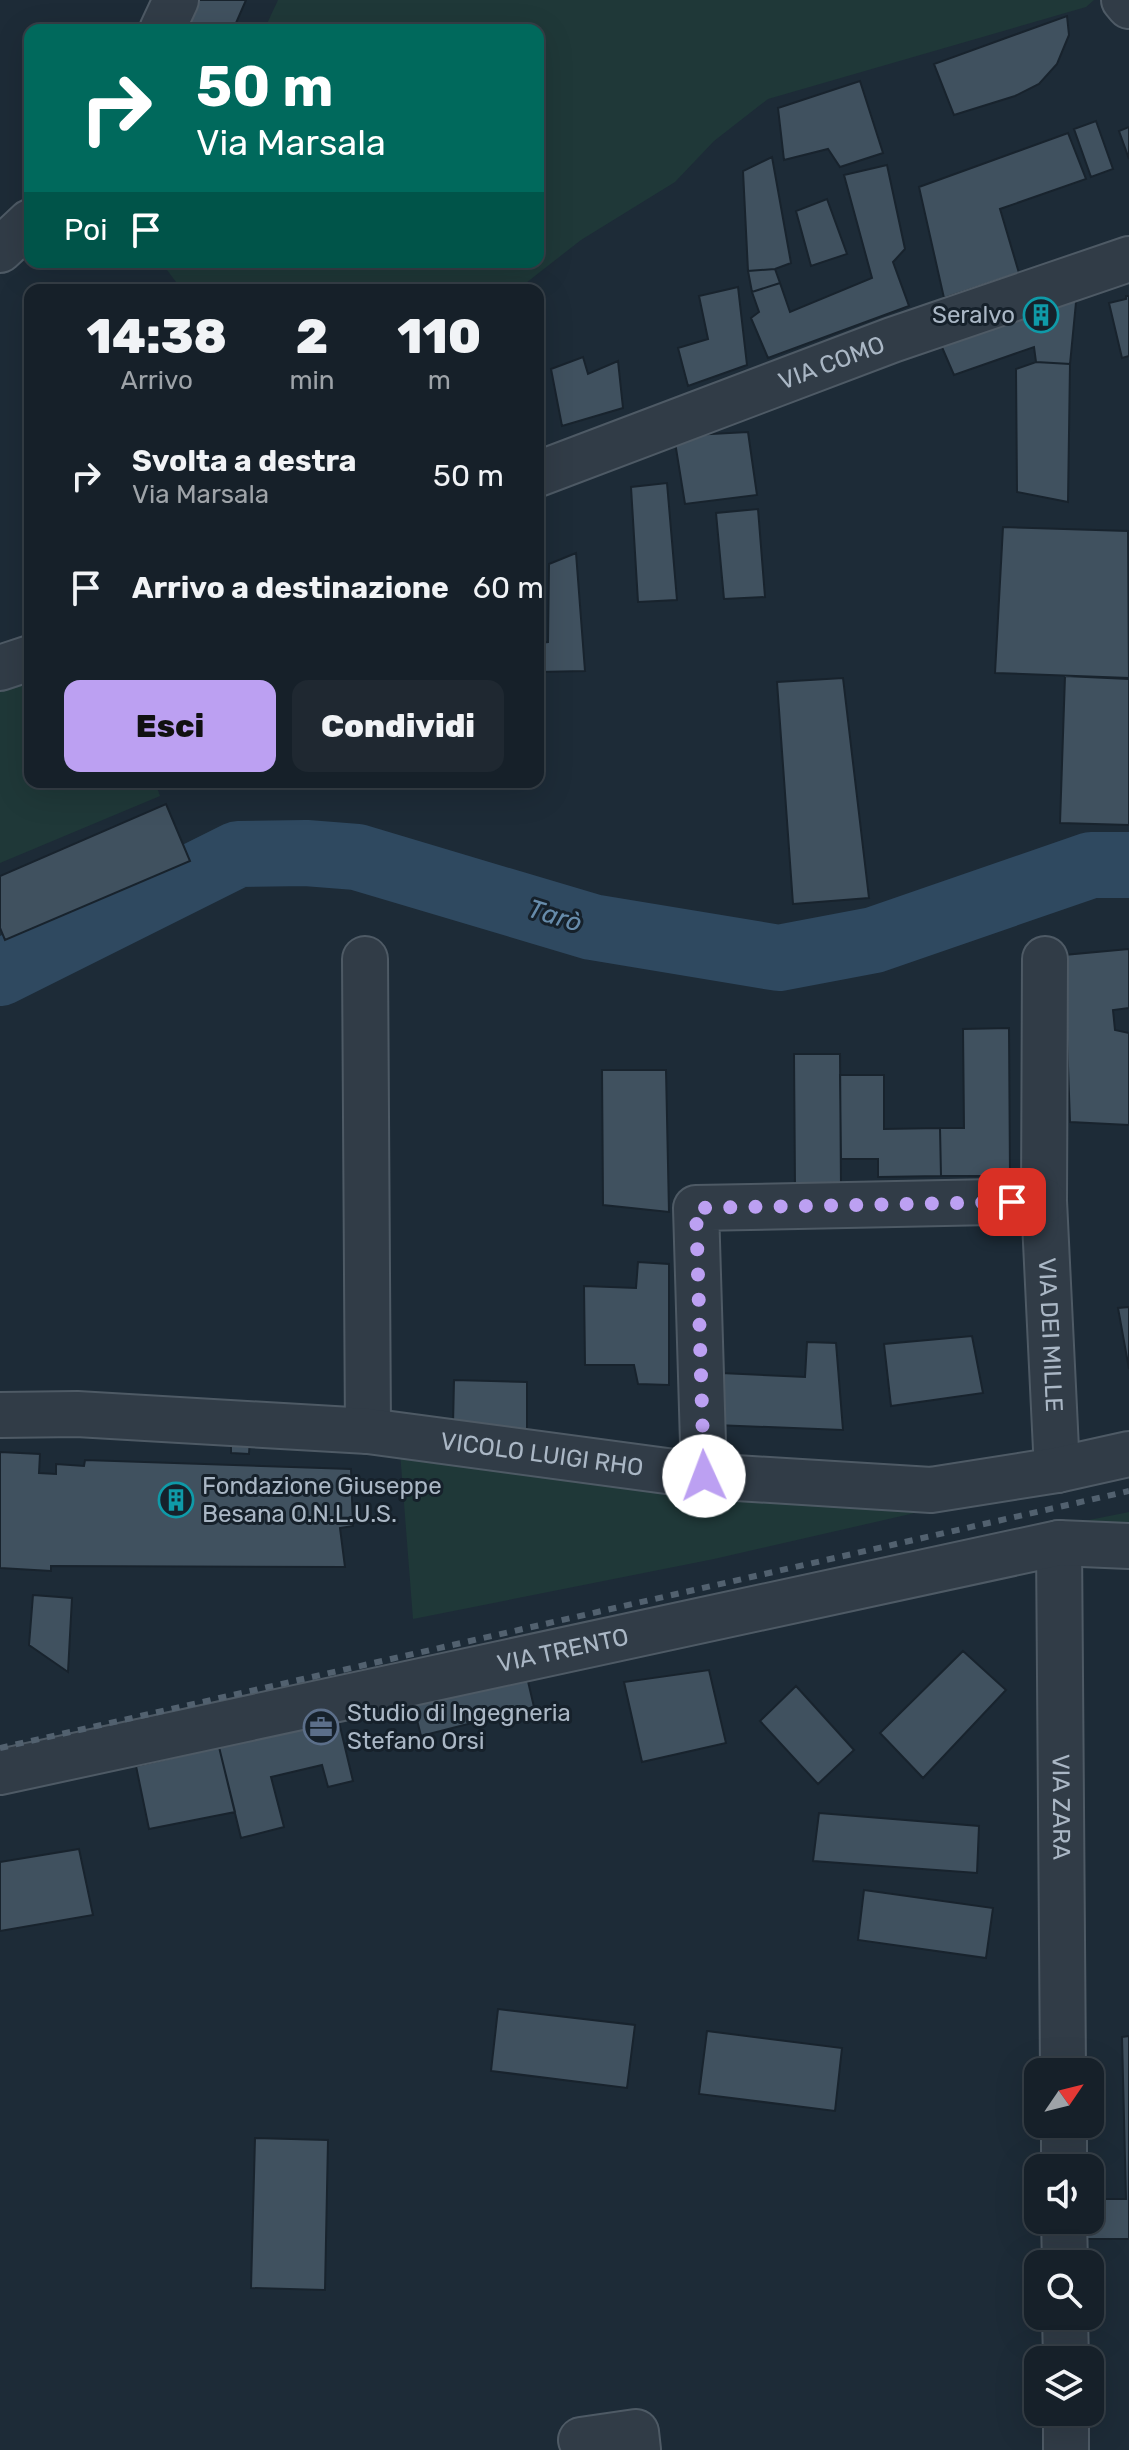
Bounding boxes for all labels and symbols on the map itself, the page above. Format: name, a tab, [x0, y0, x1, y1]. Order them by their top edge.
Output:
building icon: Seralvo	[1022, 296, 1060, 334]
place label: Seralvo	[932, 301, 1015, 329]
street label: VIA COMO	[775, 330, 889, 396]
water label: Tarò	[524, 893, 586, 939]
pin	[978, 1168, 1046, 1236]
street label: VIA DEI MILLE	[1033, 1257, 1068, 1413]
street label: VICOLO LUIGI RHO	[439, 1427, 645, 1482]
position arrow	[662, 1434, 746, 1518]
place label: Fondazione Giuseppe Besana O.N.L.U.S.	[202, 1472, 442, 1528]
building icon: Fondazione Giuseppe Besana O.N.L.U.S.	[157, 1481, 195, 1519]
street label: VIA TRENTO	[495, 1622, 631, 1678]
place label: Studio di Ingegneria Stefano Orsi	[347, 1699, 571, 1755]
office icon: Studio di Ingegneria Stefano Orsi	[302, 1708, 340, 1746]
street label: VIA ZARA	[1047, 1754, 1075, 1860]
north arrow	[1024, 2058, 1104, 2138]

